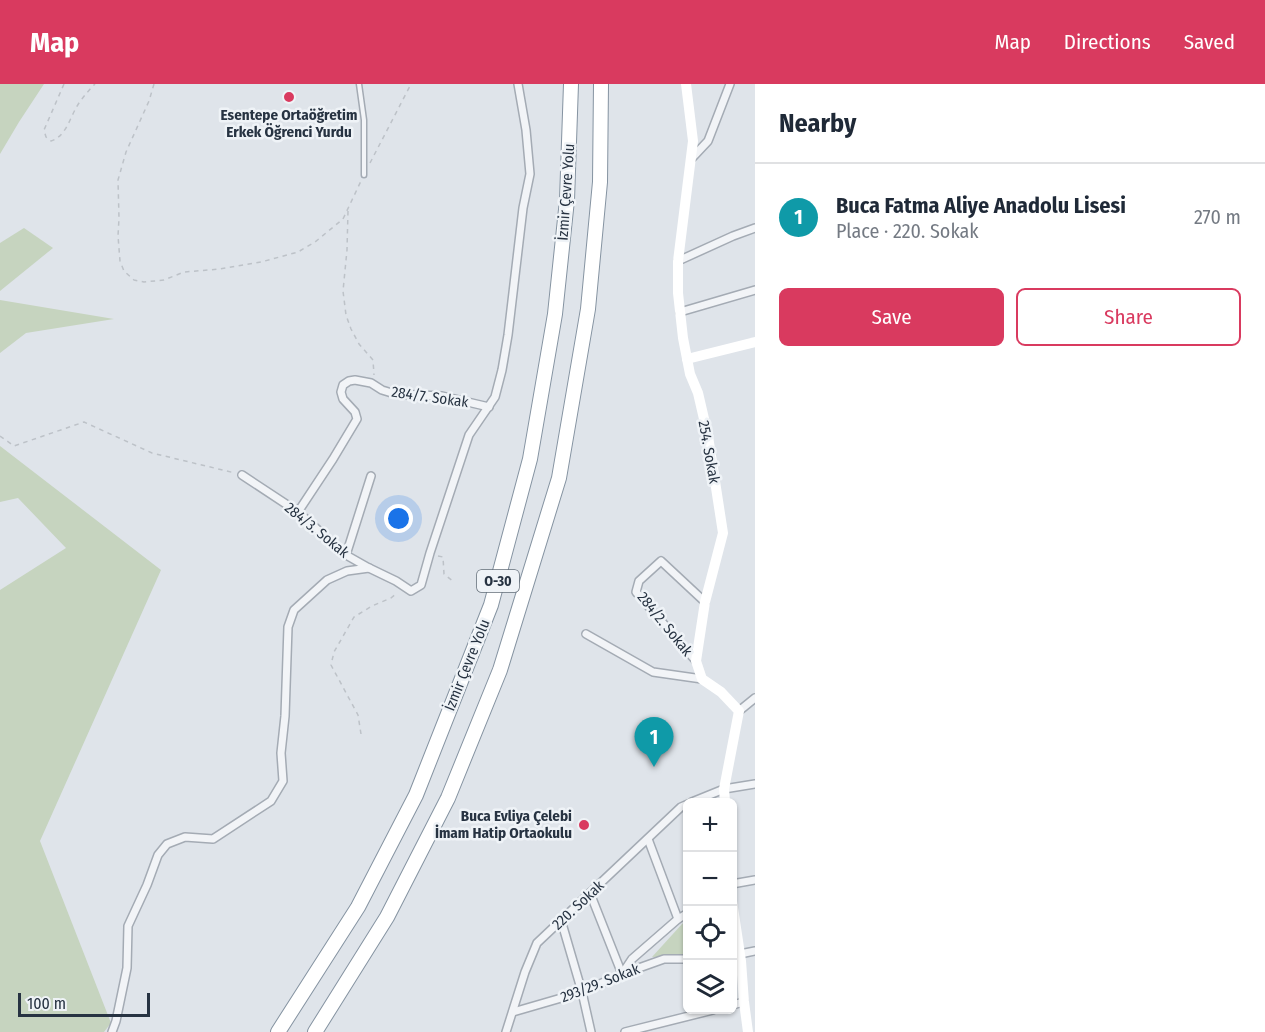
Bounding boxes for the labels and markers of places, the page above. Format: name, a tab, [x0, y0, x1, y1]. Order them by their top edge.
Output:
marker: Esentepe Ortaöğretim Erkek Öğrenci Yurdu	[282, 90, 296, 104]
place label: Esentepe Ortaöğretim Erkek Öğrenci Yurdu	[221, 106, 357, 141]
pin: 1	[634, 718, 674, 767]
place label: Buca Evliya Çelebi İmam Hatip Ortaokulu	[435, 807, 572, 842]
marker: Buca Evliya Çelebi İmam Hatip Ortaokulu	[577, 818, 591, 832]

